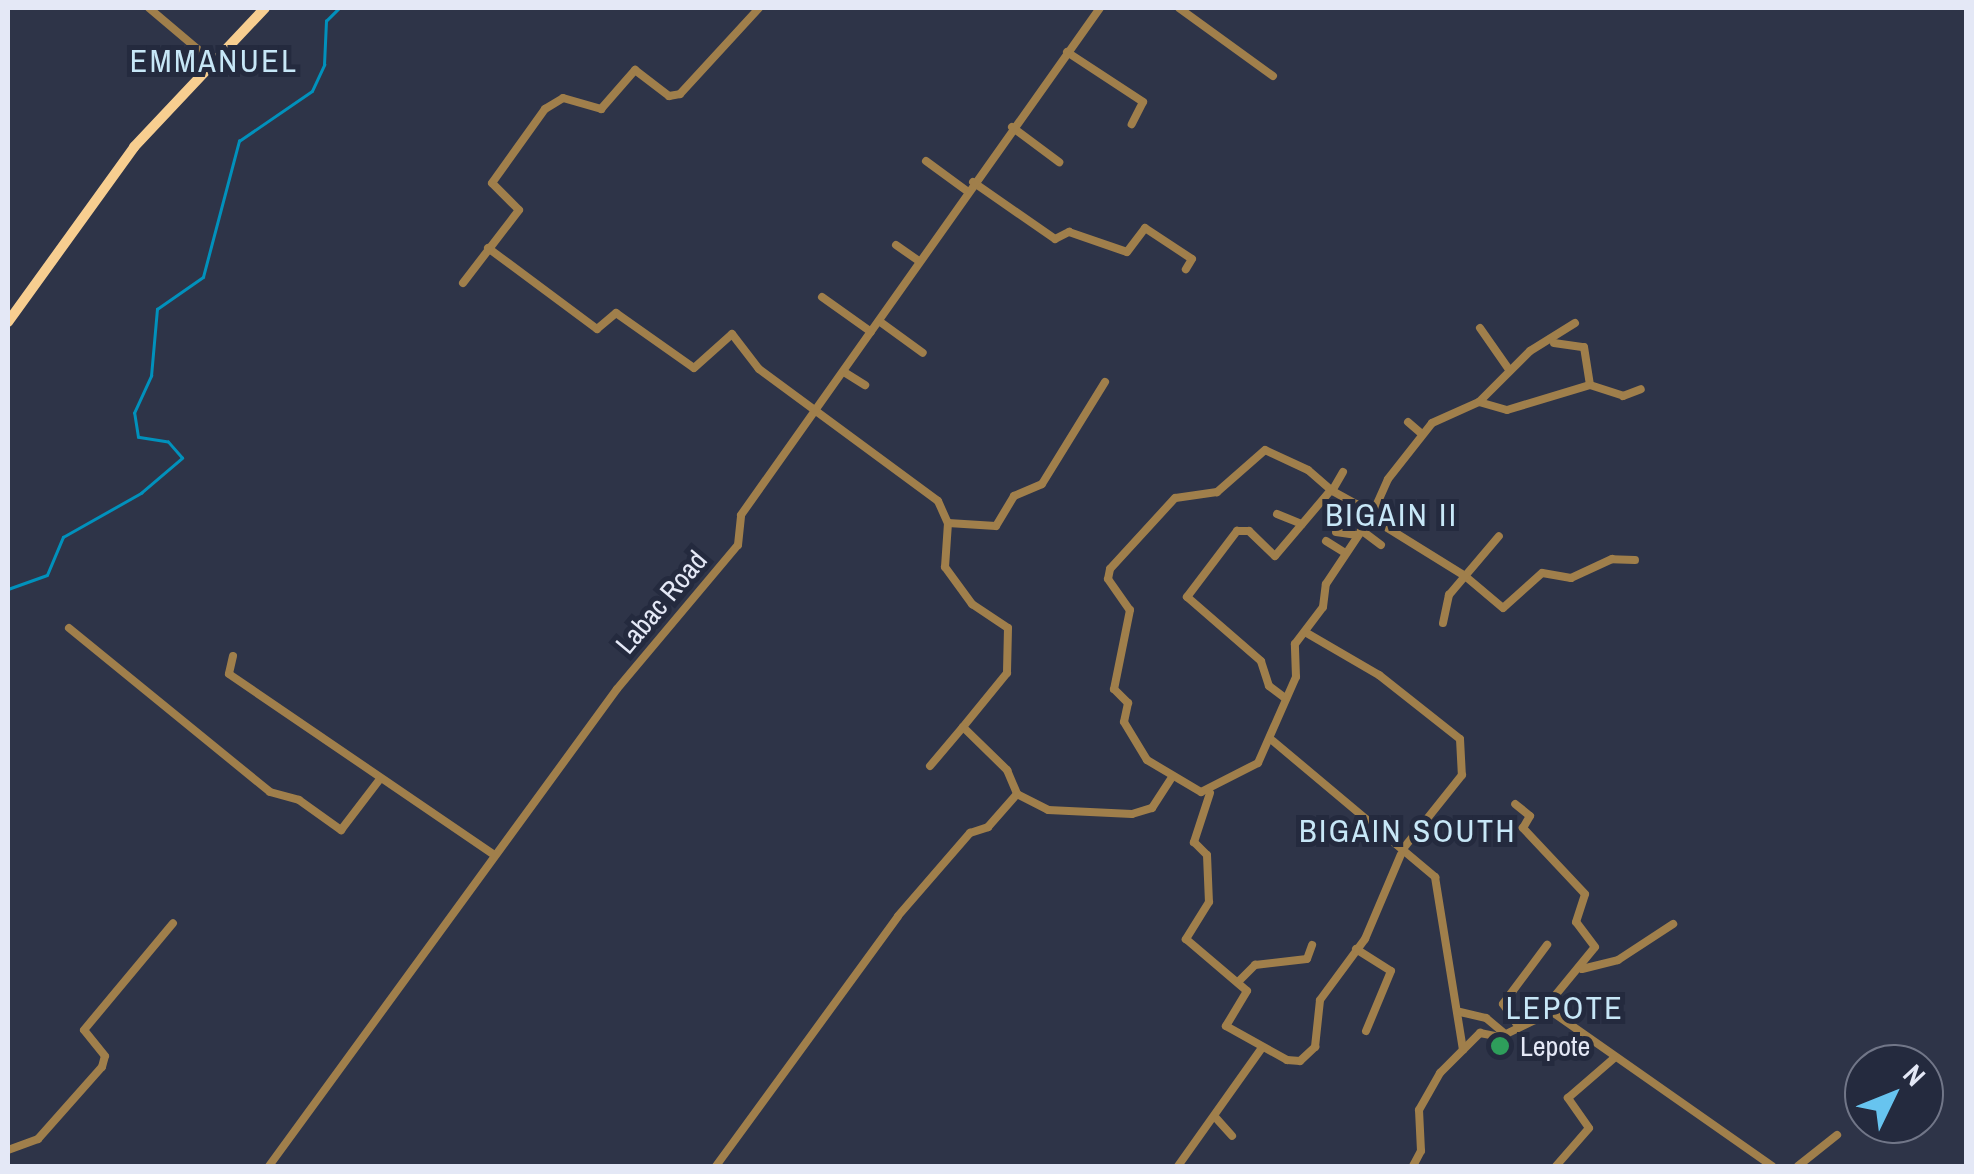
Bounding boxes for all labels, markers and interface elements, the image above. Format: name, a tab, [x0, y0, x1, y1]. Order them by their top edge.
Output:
district label: EMMANUEL	[130, 42, 298, 80]
district label: BIGAIN II	[1325, 496, 1459, 534]
street label: Labac Road	[608, 544, 714, 660]
district label: BIGAIN SOUTH	[1299, 812, 1517, 850]
district label: LEPOTE	[1506, 989, 1624, 1027]
place label: Lepote	[1520, 1029, 1590, 1063]
marker: Lepote	[1489, 1035, 1511, 1057]
north arrow	[1844, 1044, 1944, 1144]
text: N	[1895, 1056, 1934, 1094]

